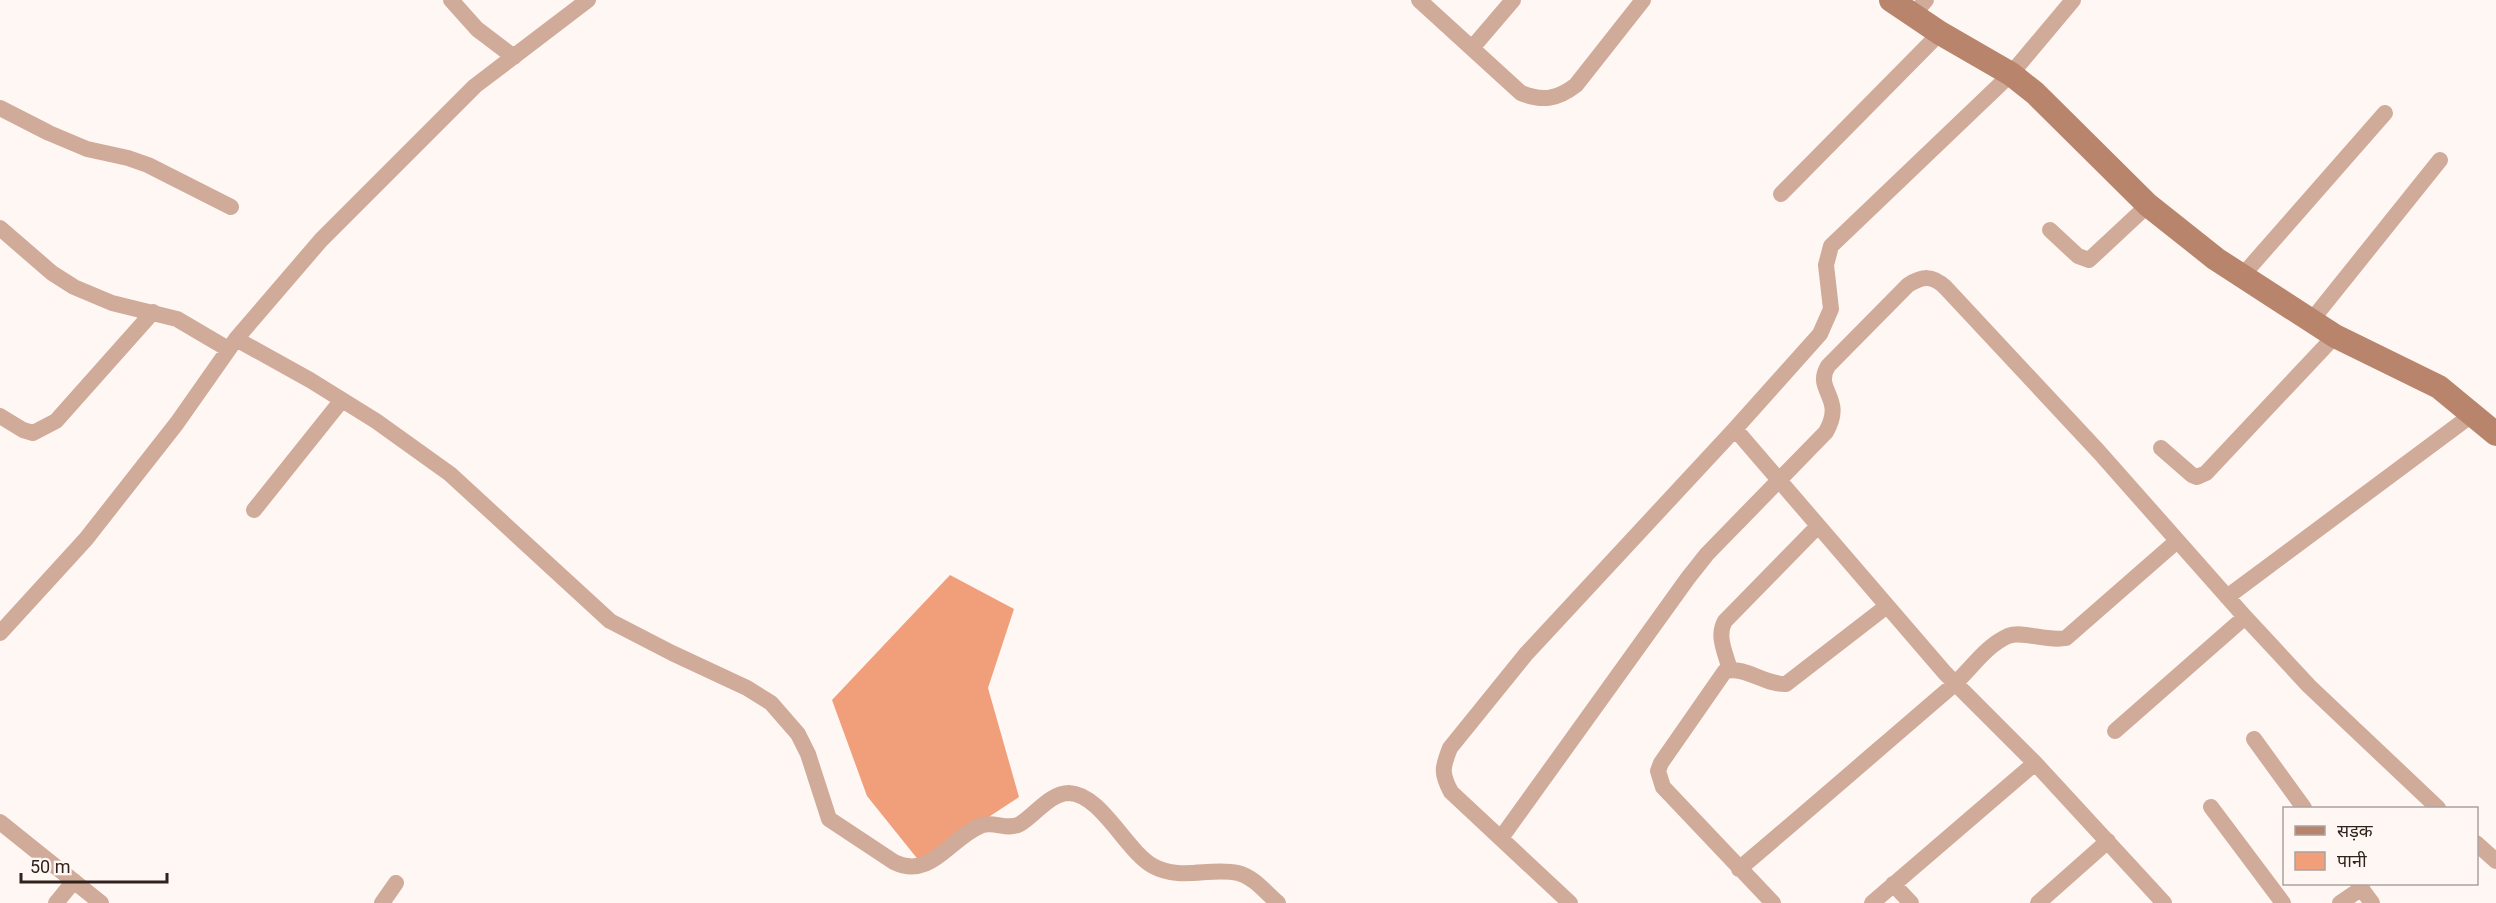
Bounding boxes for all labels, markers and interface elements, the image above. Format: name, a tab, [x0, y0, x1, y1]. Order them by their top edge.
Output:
legend	[2283, 807, 2478, 885]
text: सड़क	[2337, 820, 2374, 841]
scale bar	[21, 846, 166, 884]
text: पानी	[2337, 850, 2367, 871]
text: 50 m	[30, 856, 70, 877]

